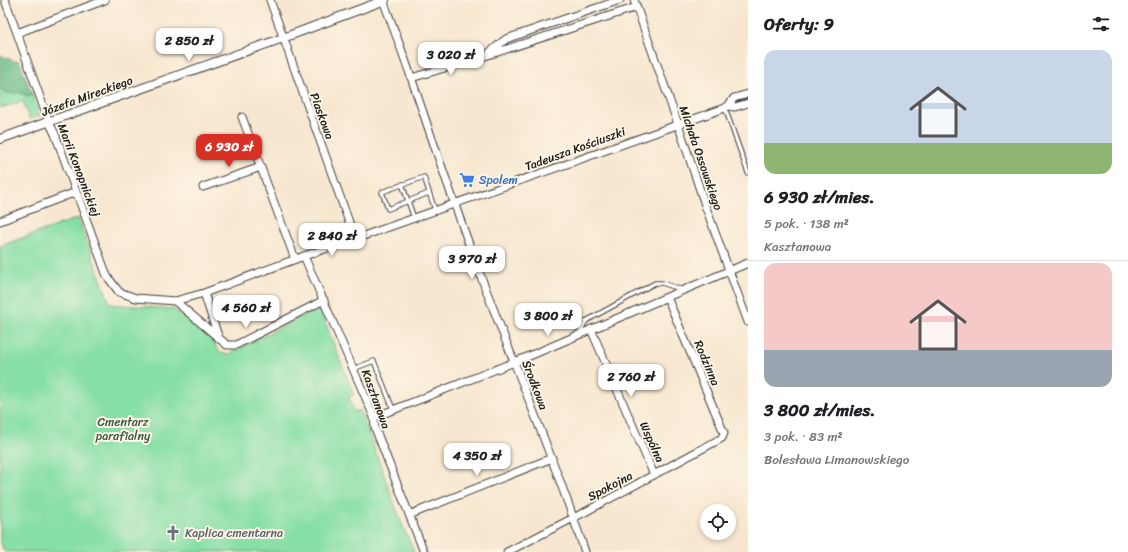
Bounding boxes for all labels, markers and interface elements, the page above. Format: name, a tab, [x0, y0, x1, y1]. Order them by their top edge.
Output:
text: Oferty: 9	[764, 9, 834, 39]
icon: filters	[1090, 13, 1112, 35]
pin: 2 850 zł	[148, 28, 230, 62]
text: 2 850 zł	[165, 29, 213, 52]
pin: 3 020 zł	[410, 42, 492, 76]
text: 3 020 zł	[427, 43, 475, 66]
street label: Józefa Mireckiego	[37, 69, 136, 123]
icon: home	[902, 76, 974, 148]
street label: Piaskowa	[303, 89, 341, 143]
street label: Michała Ossowskiego	[673, 103, 729, 213]
street label: Marii Konopnickiej	[51, 120, 107, 220]
street label: Tadeusza Kościuszki	[522, 120, 629, 177]
pin: 6 930 zł	[188, 134, 270, 168]
text: 6 930 zł	[205, 135, 253, 158]
place label: Spolem	[479, 169, 518, 191]
supermarket icon: Spolem	[458, 171, 476, 189]
text: 6 930 zł/mies.	[764, 182, 875, 212]
text: 5 pok. · 138 m²	[764, 212, 849, 235]
pin: 2 840 zł	[291, 223, 373, 257]
text: 2 840 zł	[308, 224, 356, 247]
text: Kasztanowa	[764, 235, 831, 258]
pin: 3 970 zł	[431, 246, 513, 280]
text: 3 970 zł	[448, 247, 496, 270]
icon: home	[902, 289, 974, 361]
pin: 4 560 zł	[205, 295, 287, 329]
text: 4 560 zł	[222, 296, 270, 319]
pin: 3 800 zł	[507, 303, 589, 337]
text: 3 800 zł	[524, 304, 572, 327]
street label: Rodzinna	[688, 337, 726, 389]
street label: Środkowa	[515, 357, 555, 413]
pin: 2 760 zł	[590, 364, 672, 398]
text: 2 760 zł	[607, 365, 655, 388]
street label: Kasztanowa	[355, 366, 397, 432]
text: 3 800 zł/mies.	[764, 395, 875, 425]
park label: Cmentarz parafialny	[95, 411, 151, 447]
street label: Wspólna	[633, 418, 671, 466]
text: 3 pok. · 83 m²	[764, 425, 843, 448]
pin: 4 350 zł	[436, 443, 518, 477]
text: 4 350 zł	[453, 444, 501, 467]
text: Bolesława Limanowskiego	[764, 448, 909, 471]
street label: Spokojna	[583, 465, 637, 507]
map controls	[700, 504, 736, 540]
button: locate	[700, 504, 736, 540]
place label: Kaplica cmentarna	[185, 522, 283, 544]
church icon: Kaplica cmentarna	[164, 524, 182, 542]

